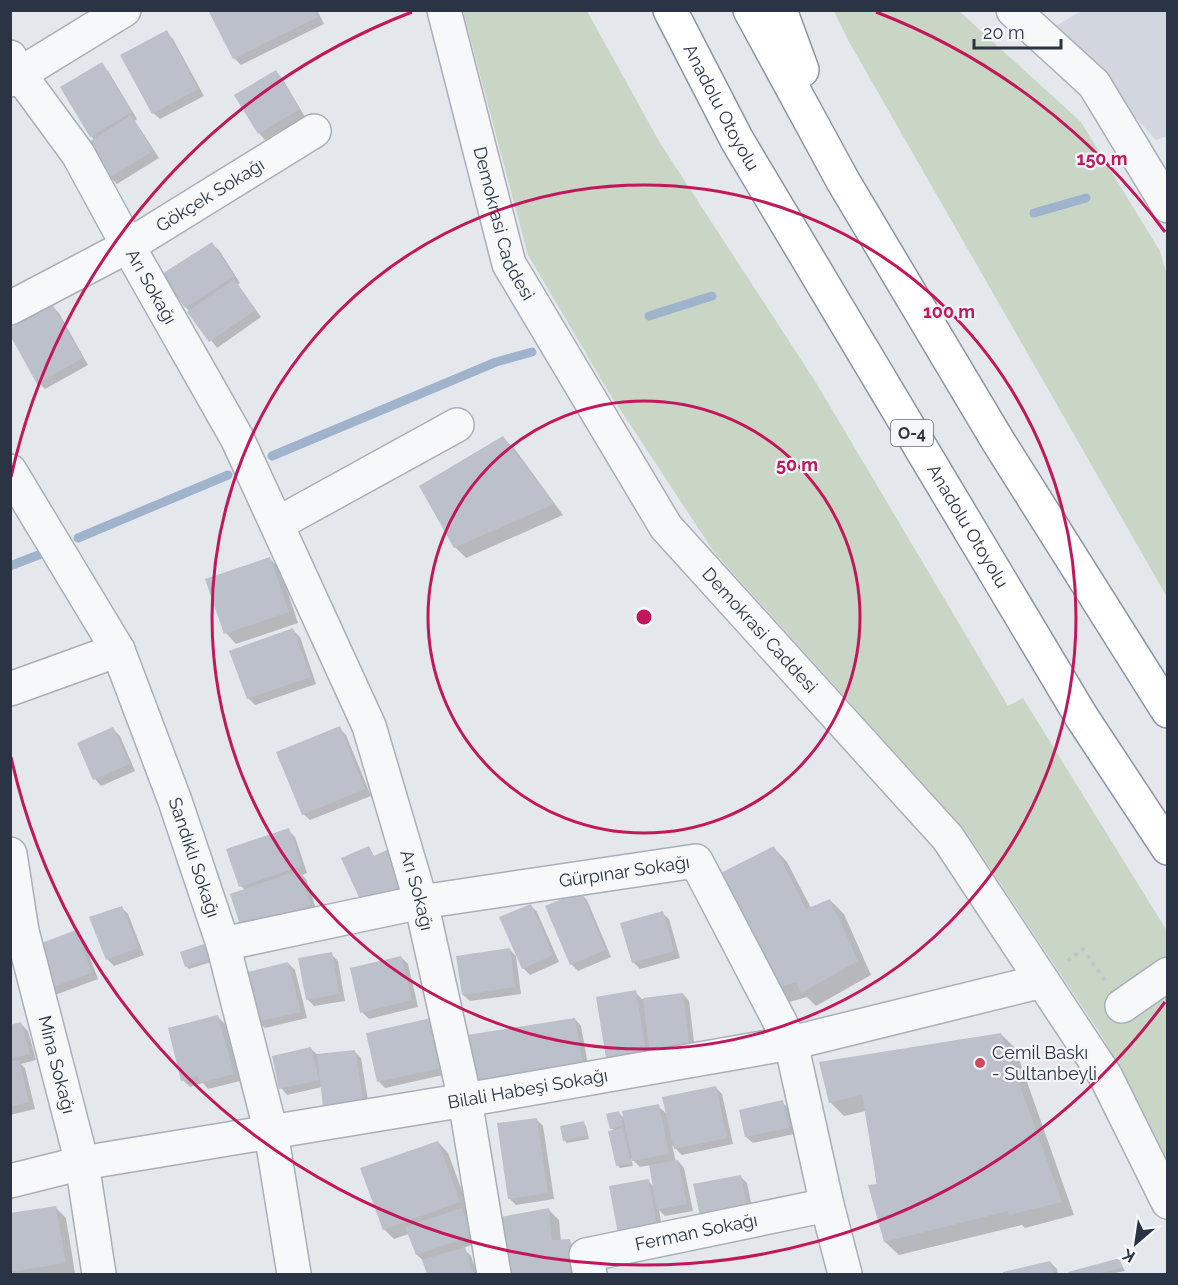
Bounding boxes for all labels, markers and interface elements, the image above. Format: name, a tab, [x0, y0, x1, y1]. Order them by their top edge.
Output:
scale bar	[974, 12, 1061, 50]
text: 20 m	[983, 22, 1025, 43]
street label: Anadolu Otoyolu	[679, 40, 764, 174]
street label: Demokrasi Caddesi	[469, 144, 539, 304]
text: 150 m	[1077, 148, 1128, 169]
street label: Gökçek Sokağı	[152, 153, 268, 236]
street label: Arı Sokağı	[122, 245, 181, 328]
text: 100 m	[923, 301, 975, 322]
road number: O-4	[891, 420, 933, 446]
text: 50 m	[776, 454, 818, 475]
street label: Anadolu Otoyolu	[923, 460, 1013, 591]
street label: Demokrasi Caddesi	[698, 563, 822, 697]
centre of rings	[634, 607, 654, 627]
street label: Sandıklı Sokağı	[165, 794, 224, 920]
street label: Arı Sokağı	[396, 847, 438, 933]
street label: Gürpınar Sokağı	[558, 851, 691, 891]
street label: Mina Sokağı	[34, 1013, 80, 1116]
place label: Cemil Baskı - Sultanbeyli	[992, 1042, 1097, 1084]
marker: Cemil Baskı - Sultanbeyli	[973, 1056, 987, 1070]
street label: Bilali Habeşi Sokağı	[446, 1064, 609, 1113]
street label: Ferman Sokağı	[633, 1209, 759, 1255]
north arrow	[1106, 1213, 1166, 1273]
text: K	[1119, 1245, 1138, 1267]

